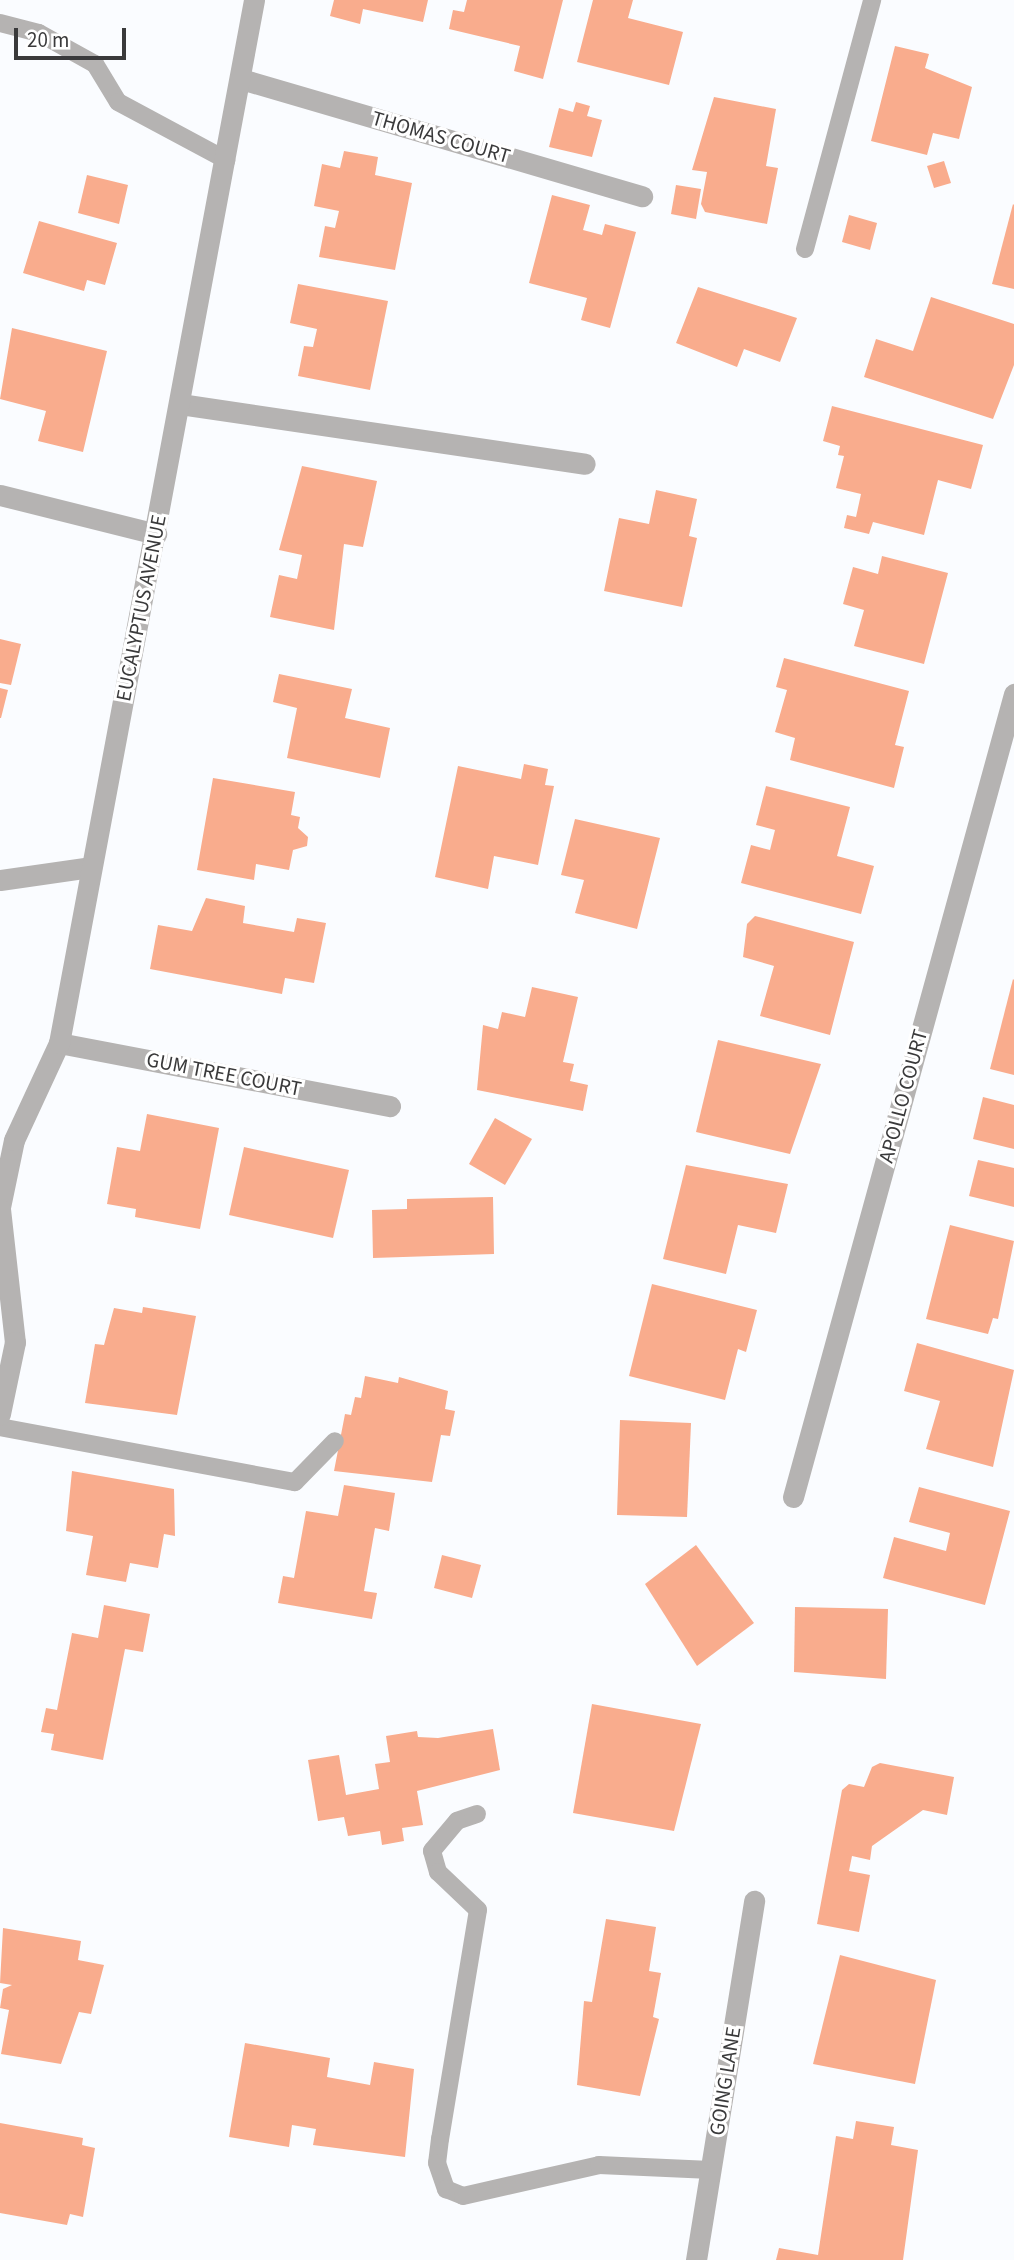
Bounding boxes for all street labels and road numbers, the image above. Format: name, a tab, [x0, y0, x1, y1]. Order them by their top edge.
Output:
street label: THOMAS COURT	[369, 105, 513, 169]
street label: EUCALYPTUS AVENUE	[111, 513, 171, 703]
street label: APOLLO COURT	[873, 1027, 933, 1165]
street label: GUM TREE COURT	[144, 1047, 304, 1101]
street label: GOING LANE	[704, 2025, 746, 2137]

